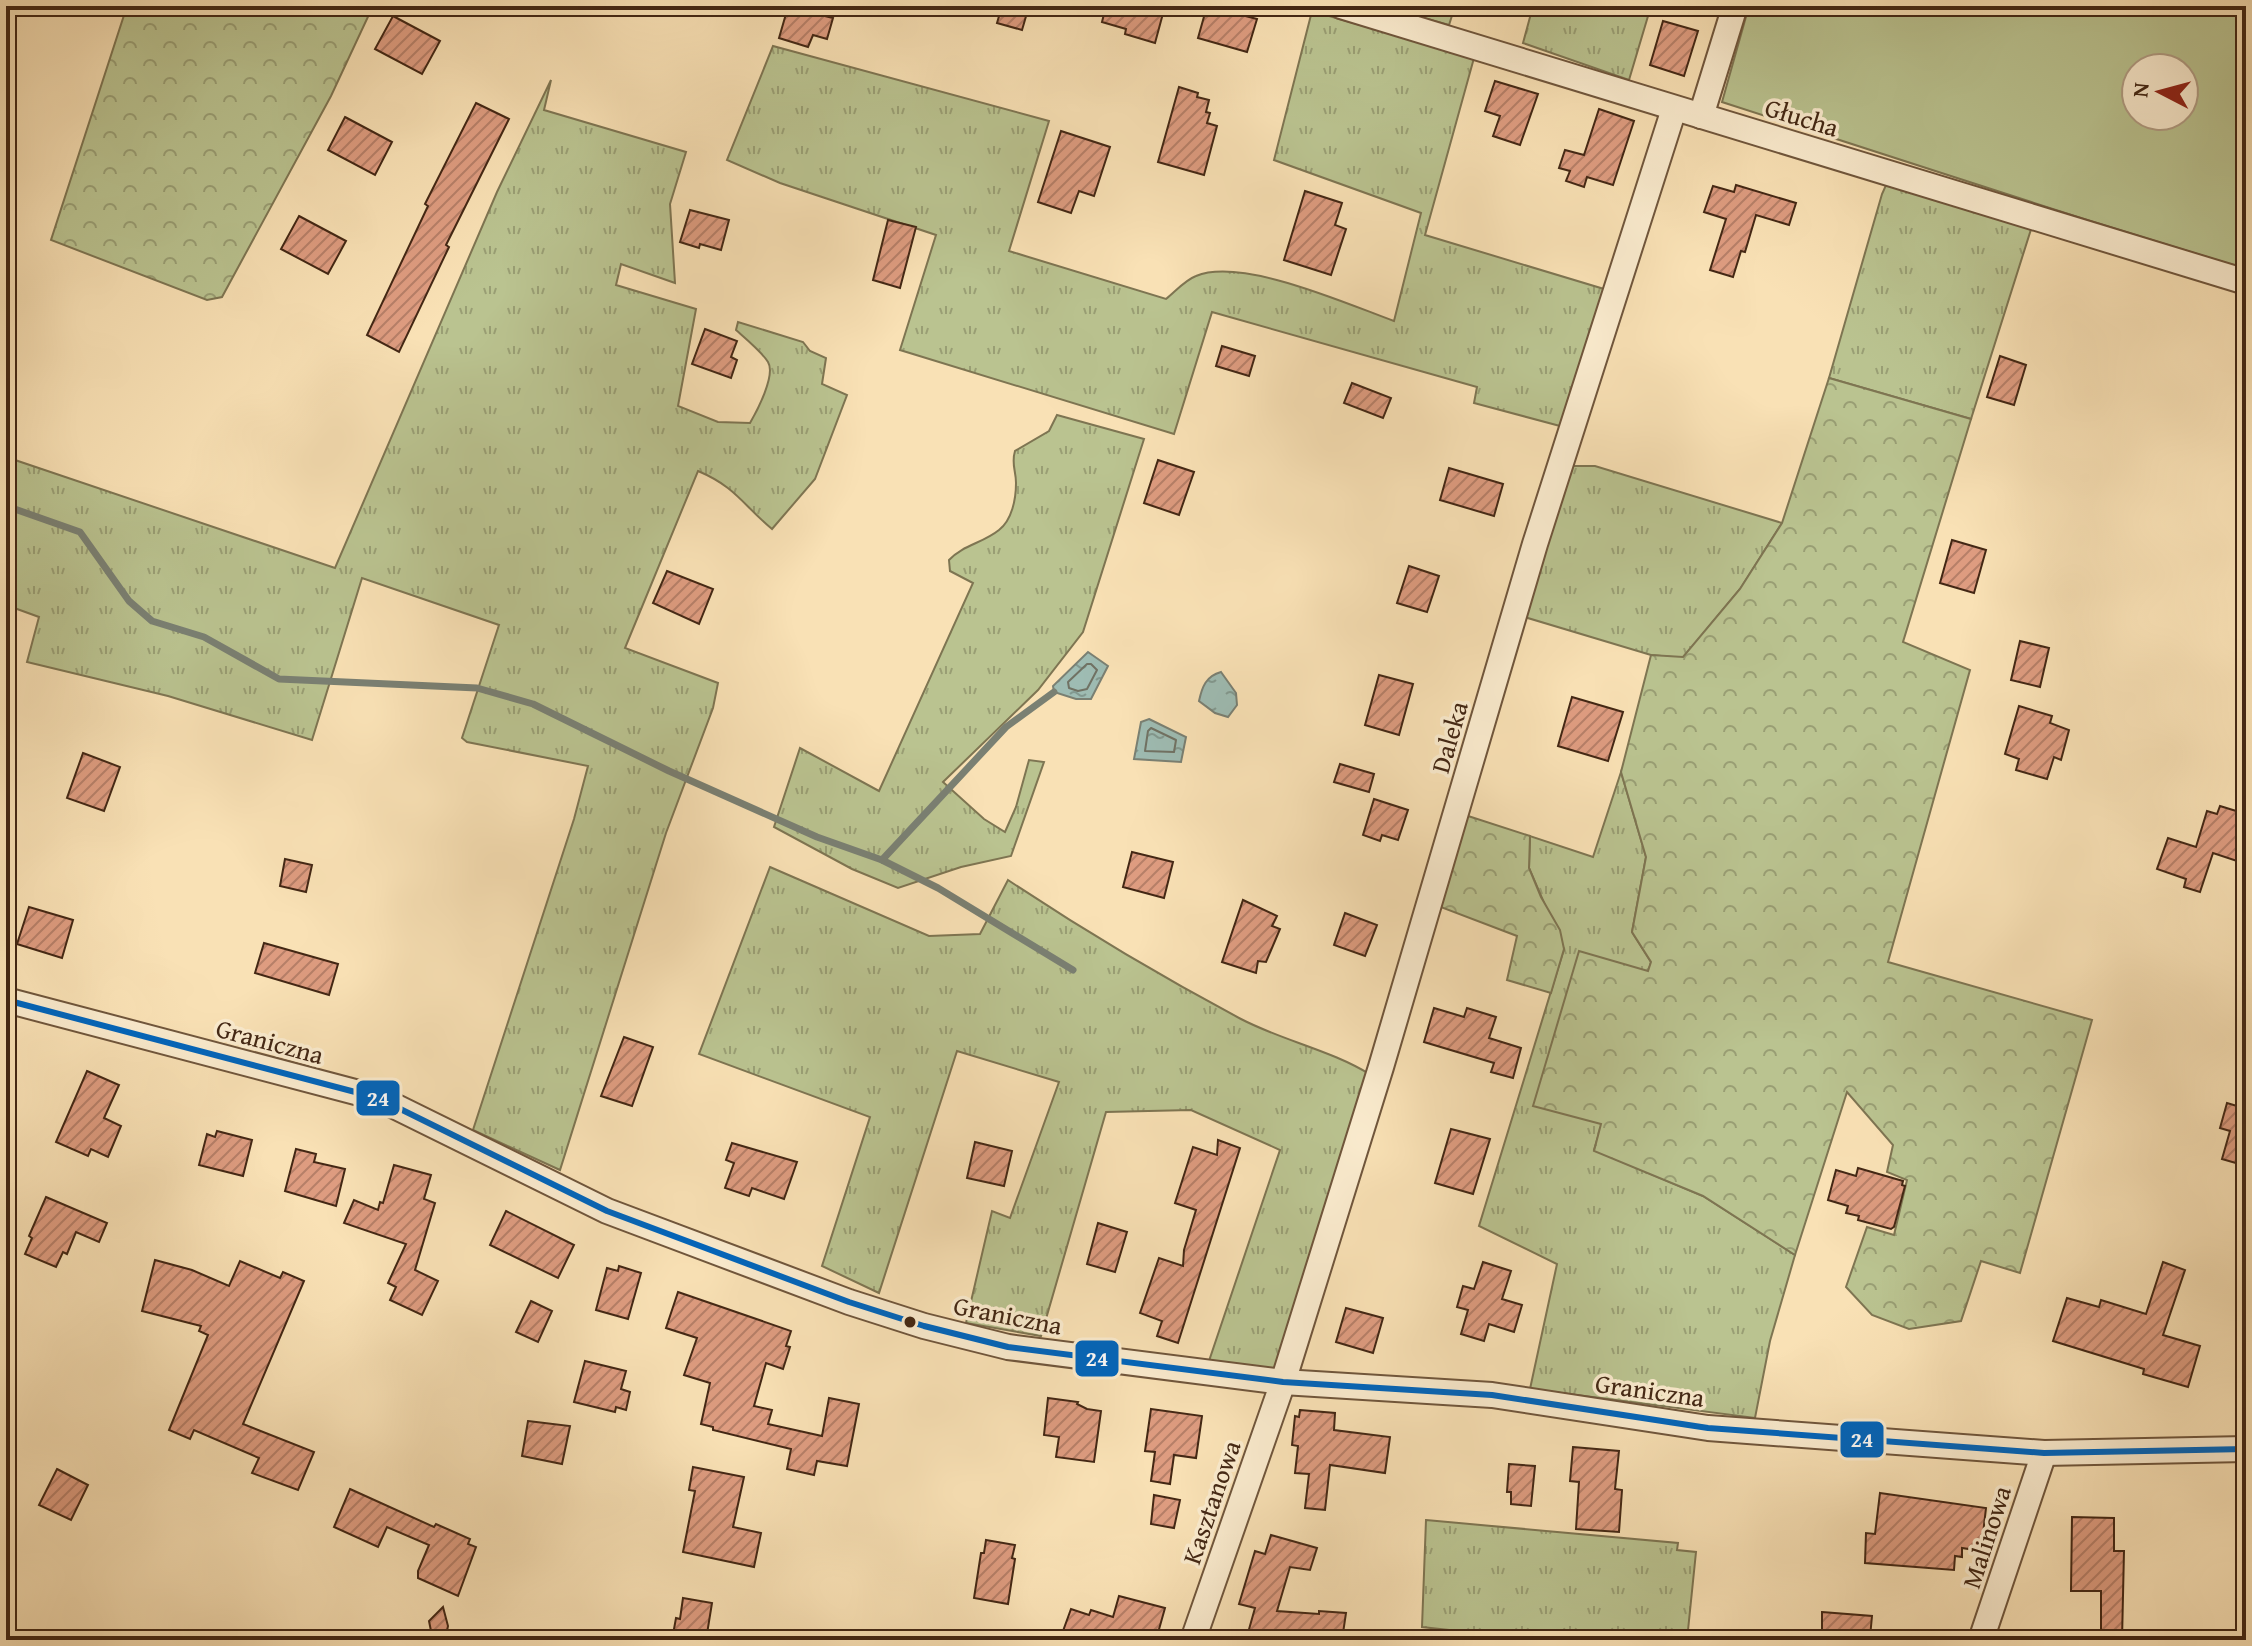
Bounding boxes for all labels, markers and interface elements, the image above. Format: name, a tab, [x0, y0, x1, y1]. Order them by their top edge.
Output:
north arrow	[2120, 52, 2200, 132]
text: N	[2123, 81, 2157, 99]
street label: Głucha	[1760, 87, 1844, 147]
street label: Daleka	[1420, 696, 1478, 777]
street label: Graniczna	[212, 1008, 329, 1074]
line badge: 24	[355, 1079, 401, 1117]
text: 24	[367, 1082, 389, 1114]
street label: Graniczna	[950, 1285, 1066, 1345]
unlabelled marker	[902, 1314, 918, 1330]
line badge: 24	[1074, 1339, 1120, 1378]
text: 24	[1086, 1342, 1108, 1374]
street label: Graniczna	[1593, 1363, 1708, 1417]
line badge: 24	[1839, 1420, 1885, 1459]
text: 24	[1851, 1423, 1873, 1455]
street label: Kasztanowa	[1172, 1434, 1251, 1569]
street label: Malinowa	[1951, 1480, 2021, 1593]

